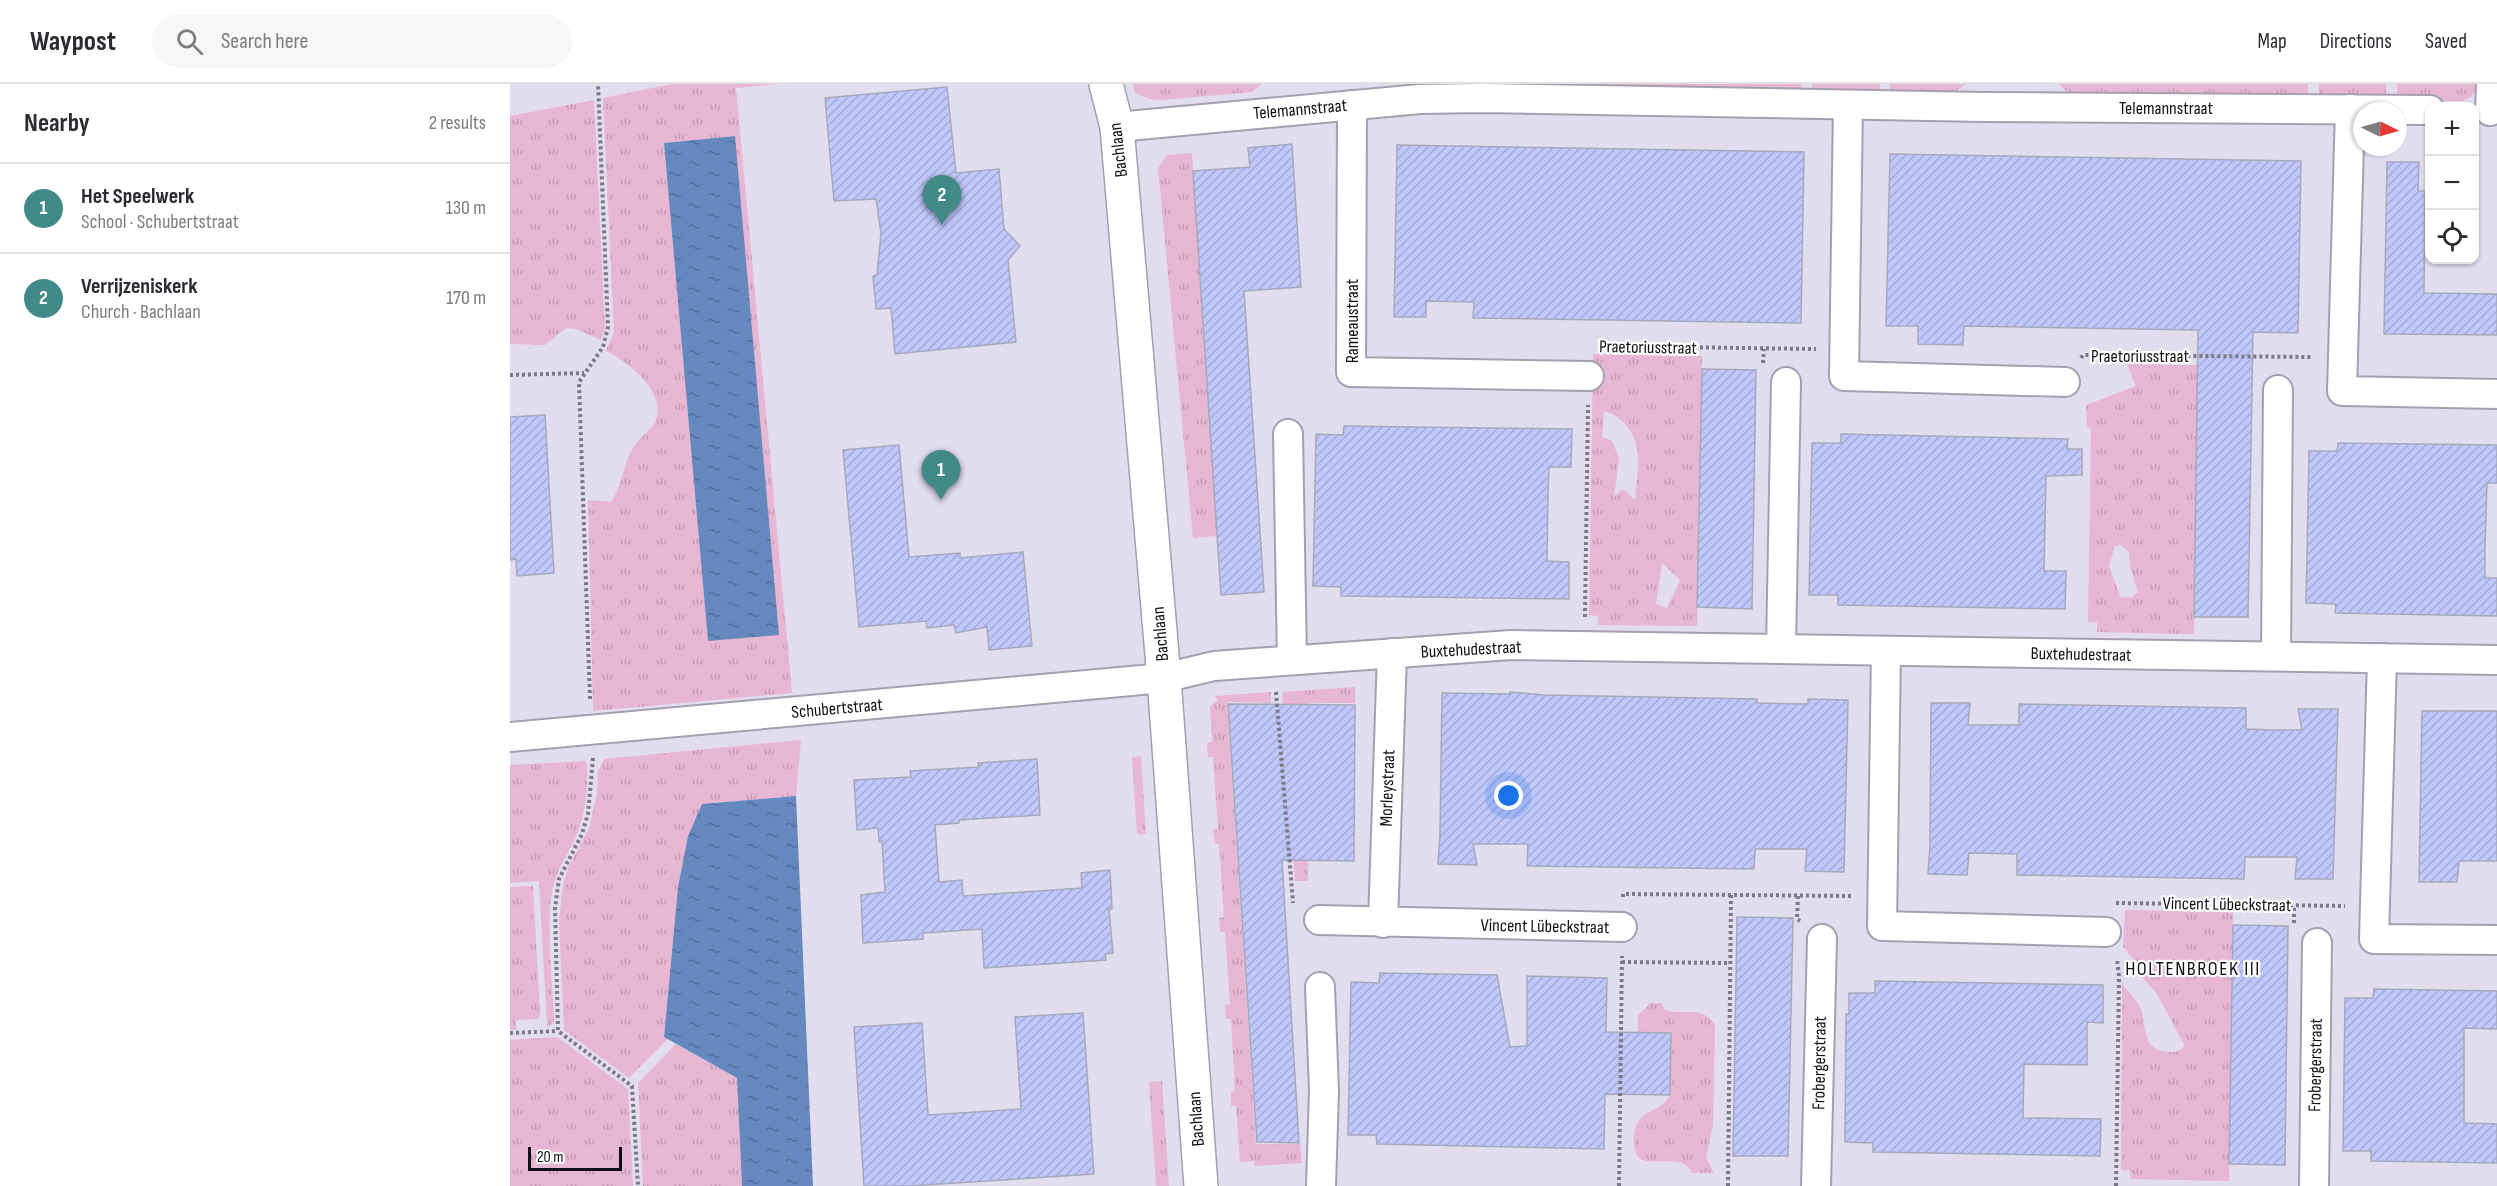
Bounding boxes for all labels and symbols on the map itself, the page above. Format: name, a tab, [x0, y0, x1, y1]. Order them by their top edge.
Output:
street label: Telemannstraat	[1252, 95, 1348, 124]
street label: Telemannstraat	[2119, 98, 2214, 119]
north arrow	[2353, 102, 2407, 156]
street label: Bachlaan	[1105, 121, 1132, 178]
pin: 2	[922, 176, 962, 225]
street label: Rameaustraat	[1342, 278, 1363, 363]
street label: Praetoriusstraat	[1599, 336, 1698, 359]
street label: Praetoriusstraat	[2091, 346, 2189, 367]
pin: 1	[922, 450, 960, 500]
street label: Bachlaan	[1148, 606, 1173, 662]
street label: Buxtehudestraat	[1420, 636, 1522, 663]
street label: Buxtehudestraat	[2030, 643, 2132, 666]
street label: Schubertstraat	[790, 694, 884, 723]
street label: Morleystraat	[1376, 749, 1399, 827]
your location	[1494, 781, 1523, 810]
street label: Vincent Lübeckstraat	[2163, 893, 2292, 916]
street label: Vincent Lübeckstraat	[1481, 915, 1610, 938]
district label: HOLTENBROEK III	[2125, 957, 2261, 981]
street label: Frobergerstraat	[1808, 1015, 1831, 1110]
street label: Frobergerstraat	[2304, 1017, 2327, 1112]
street label: Bachlaan	[1184, 1091, 1209, 1147]
scale bar	[528, 1144, 622, 1172]

